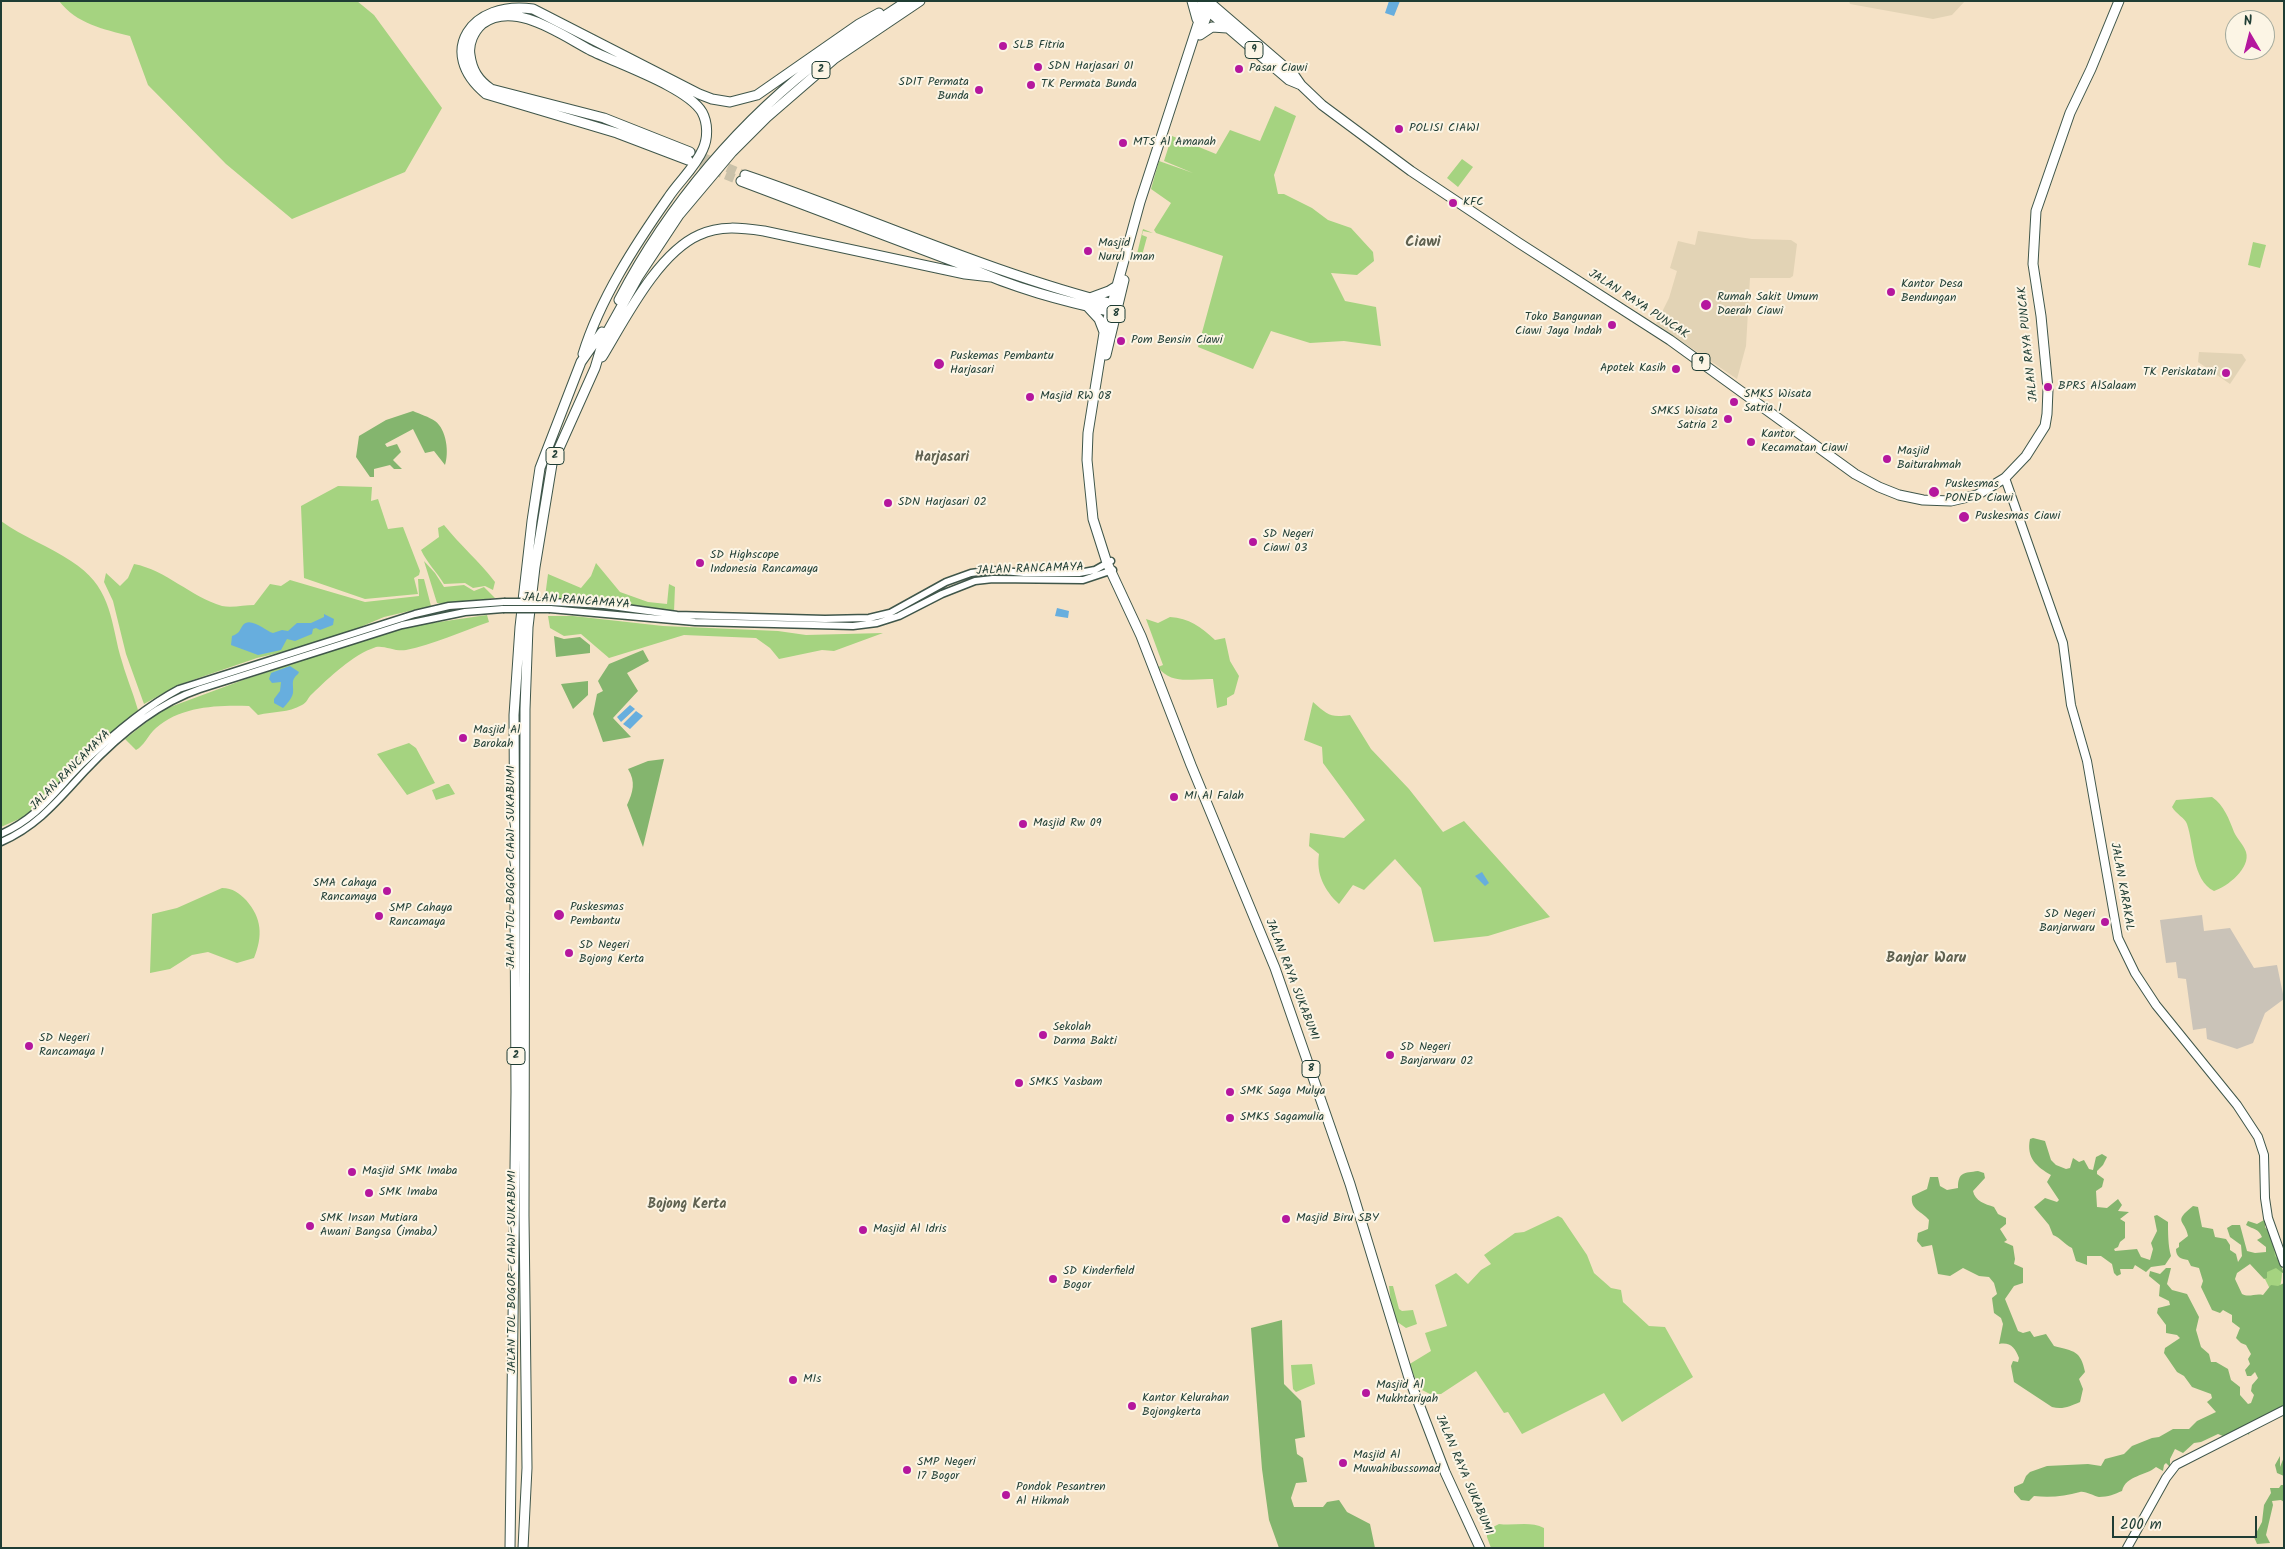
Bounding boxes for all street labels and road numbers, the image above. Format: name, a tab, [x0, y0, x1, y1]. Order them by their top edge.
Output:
road number: 9	[1245, 42, 1263, 58]
road number: 2	[812, 62, 830, 78]
street label: JALAN RAYA PUNCAK	[1585, 267, 1691, 343]
street label: JALAN RAYA PUNCAK	[2016, 285, 2042, 403]
road number: 8	[1107, 306, 1125, 322]
road number: 9	[1692, 354, 1710, 371]
road number: 2	[546, 448, 564, 464]
street label: JALAN RANCAMAYA	[976, 561, 1084, 579]
street label: JALAN RANCAMAYA	[522, 591, 630, 613]
street label: JALAN RANCAMAYA	[28, 728, 114, 814]
street label: JALAN TOL BOGOR–CIAWI–SUKABUMI	[505, 765, 519, 969]
street label: JALAN KARAKAL	[2106, 842, 2136, 932]
street label: JALAN RAYA SUKABUMI	[1261, 917, 1321, 1043]
road number: 2	[507, 1048, 525, 1064]
road number: 8	[1302, 1060, 1320, 1078]
street label: JALAN TOL BOGOR–CIAWI–SUKABUMI	[506, 1170, 520, 1374]
street label: JALAN RAYA SUKABUMI	[1431, 1413, 1495, 1537]

